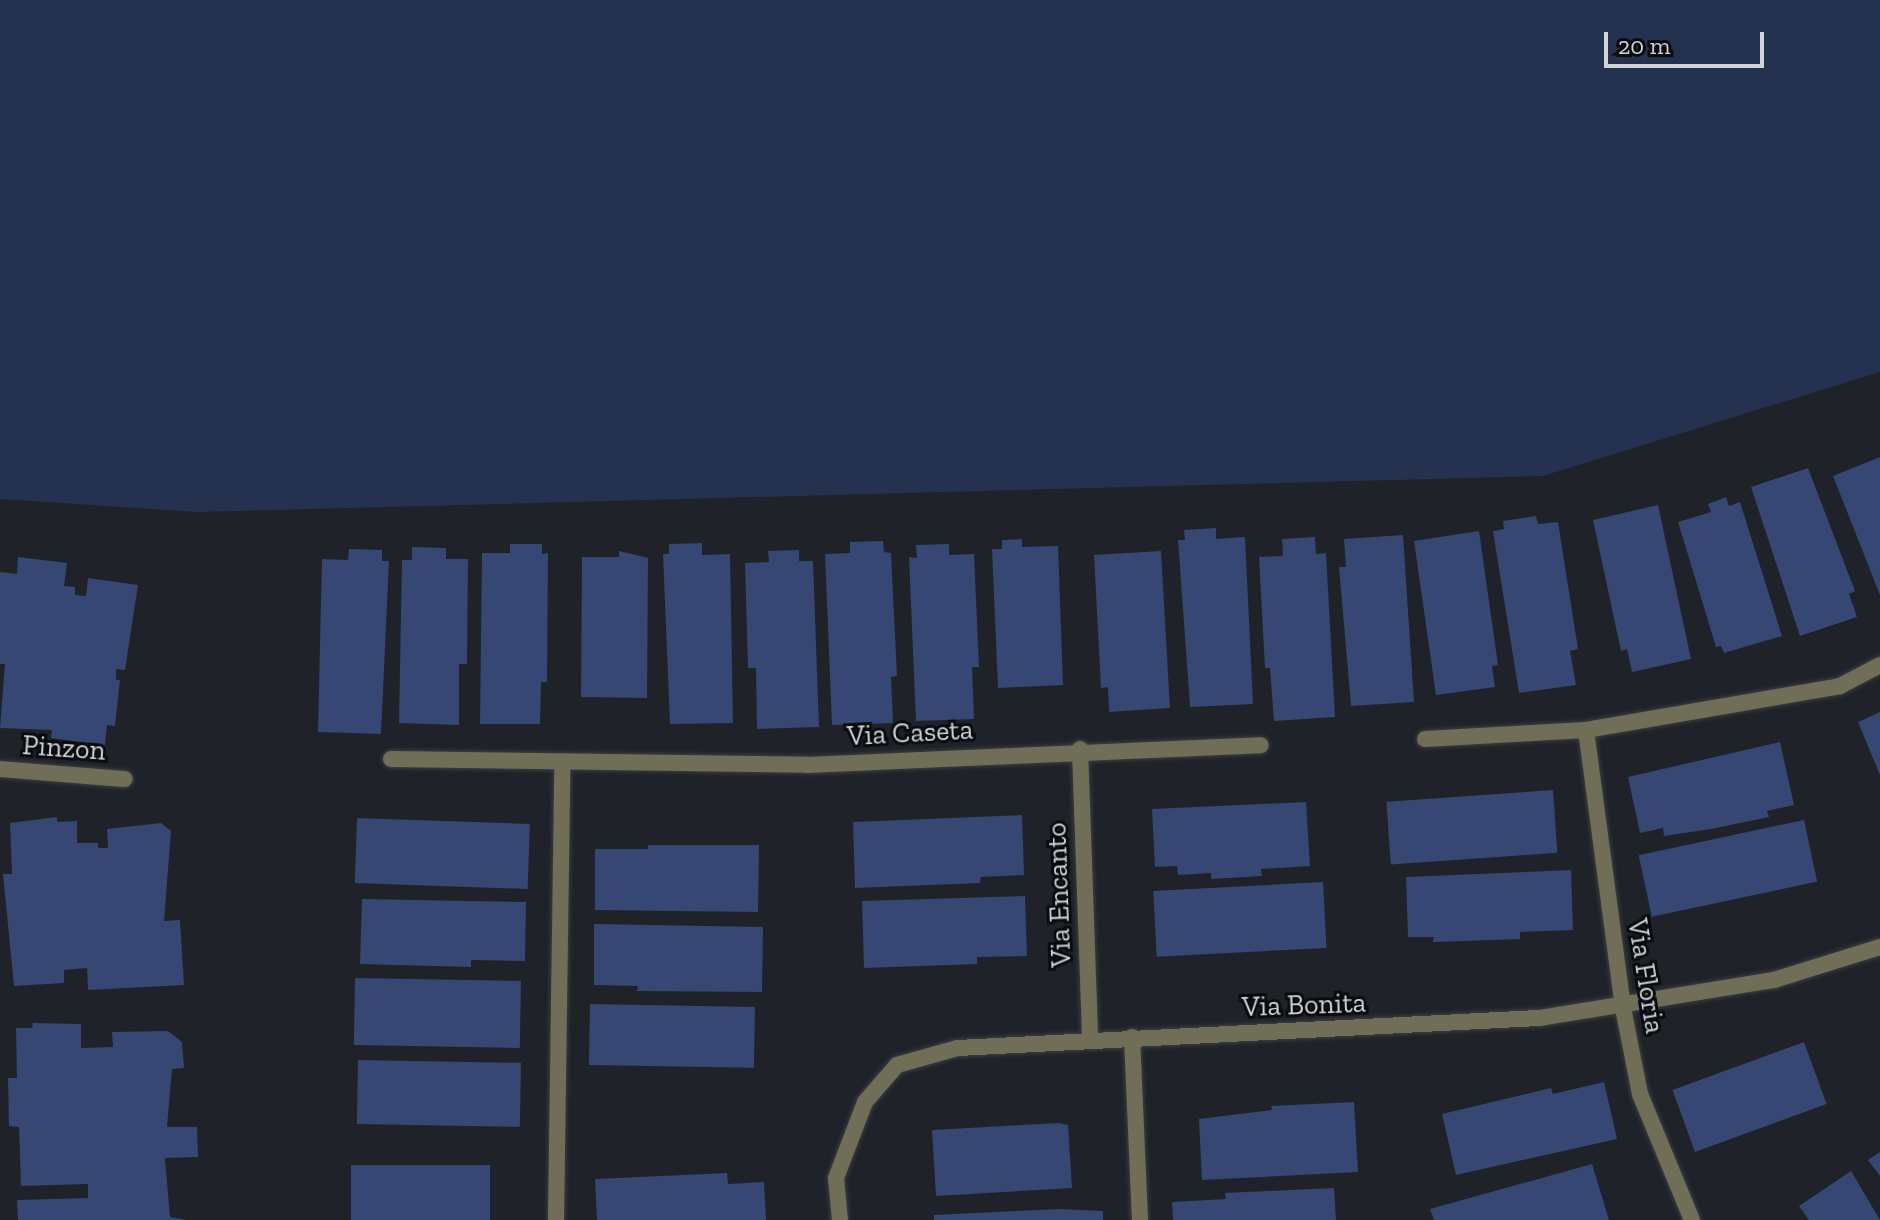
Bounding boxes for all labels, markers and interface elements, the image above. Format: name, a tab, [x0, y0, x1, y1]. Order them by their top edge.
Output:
scale bar	[1608, 16, 1768, 66]
text: 20 m	[1618, 31, 1670, 60]
street label: Via Caseta	[846, 713, 974, 753]
street label: Pinzon	[21, 728, 107, 768]
street label: Via Encanto	[1040, 822, 1078, 968]
street label: Via Floria	[1620, 916, 1672, 1036]
street label: Via Bonita	[1241, 986, 1367, 1024]

